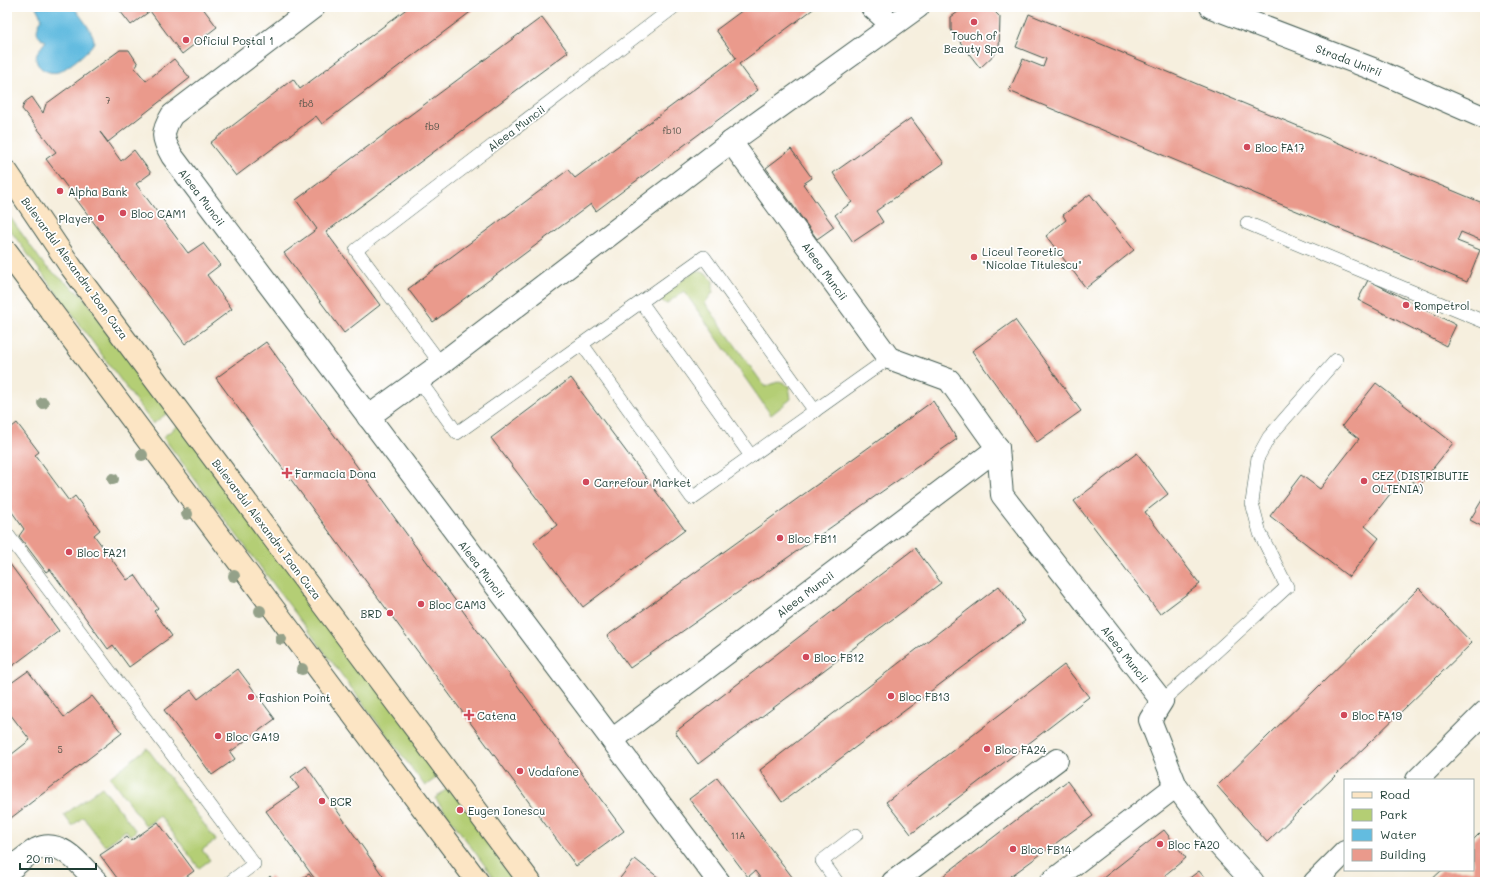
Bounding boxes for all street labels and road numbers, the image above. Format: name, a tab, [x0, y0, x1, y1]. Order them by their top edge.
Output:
street label: Strada Unirii	[1314, 40, 1384, 80]
street label: Aleea Muncii	[484, 101, 548, 155]
street label: Aleea Muncii	[175, 165, 229, 229]
street label: Bulevardul Alexandru Ioan Cuza	[18, 194, 132, 342]
street label: Aleea Muncii	[799, 239, 851, 303]
street label: Bulevardul Alexandru Ioan Cuza	[209, 456, 325, 602]
street label: Aleea Muncii	[455, 537, 509, 601]
street label: Aleea Muncii	[773, 567, 837, 621]
street label: Aleea Muncii	[1098, 622, 1152, 686]

